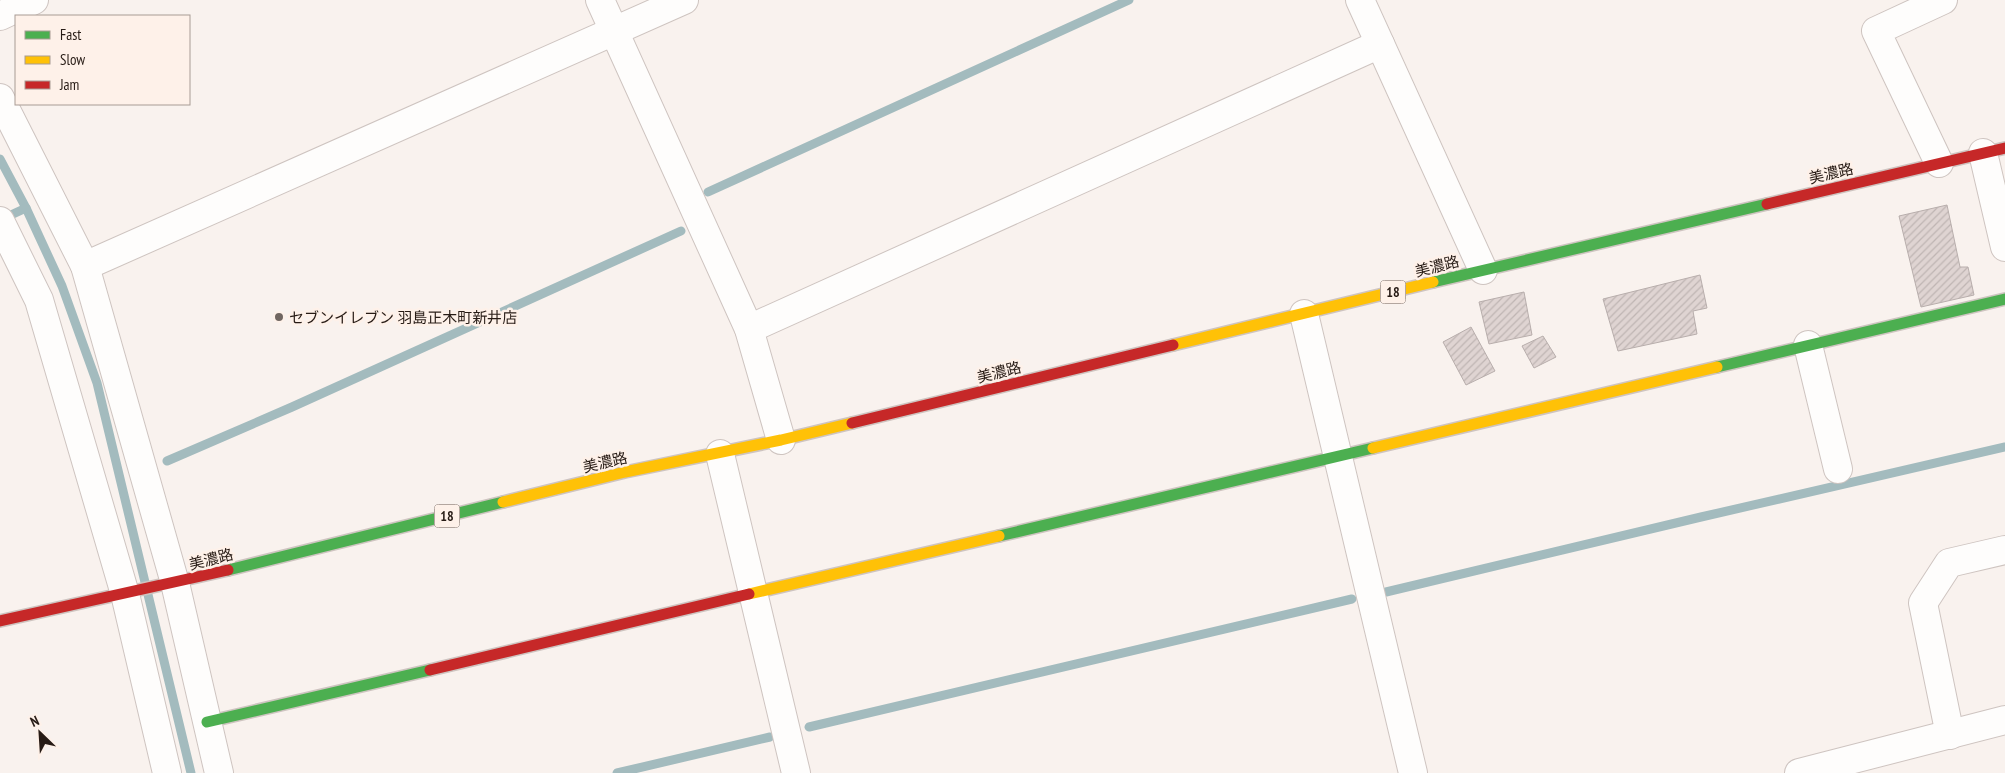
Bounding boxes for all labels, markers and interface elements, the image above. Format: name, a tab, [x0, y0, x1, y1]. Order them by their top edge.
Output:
legend	[15, 15, 190, 105]
text: Fast	[60, 25, 81, 44]
text: Slow	[60, 50, 85, 69]
text: Jam	[59, 75, 79, 94]
street label: 美濃路	[1807, 159, 1855, 187]
street label: 美濃路	[1413, 251, 1461, 281]
road number: 18	[1380, 280, 1406, 304]
place label: セブンイレブン 羽島正木町新井店	[289, 308, 517, 327]
marker: セブンイレブン 羽島正木町新井店	[273, 311, 285, 323]
street label: 美濃路	[975, 357, 1023, 387]
street label: 美濃路	[581, 448, 629, 476]
road number: 18	[434, 504, 460, 528]
street label: 美濃路	[187, 544, 235, 574]
north arrow	[15, 708, 65, 758]
text: N	[27, 711, 42, 731]

